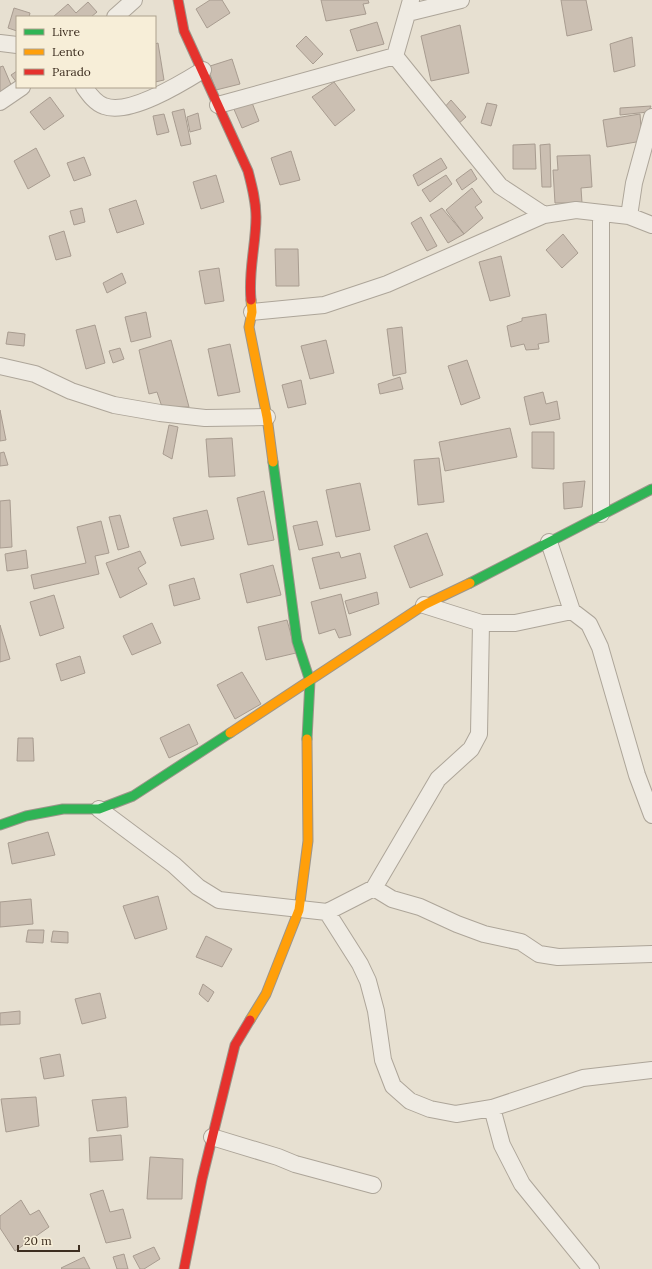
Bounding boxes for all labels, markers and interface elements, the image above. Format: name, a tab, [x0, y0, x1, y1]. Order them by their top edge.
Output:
legend	[16, 16, 156, 88]
text: Livre	[52, 24, 80, 39]
text: Lento	[52, 44, 84, 59]
text: Parado	[52, 64, 91, 79]
scale bar	[18, 1227, 79, 1253]
text: 20 m	[24, 1233, 52, 1248]

